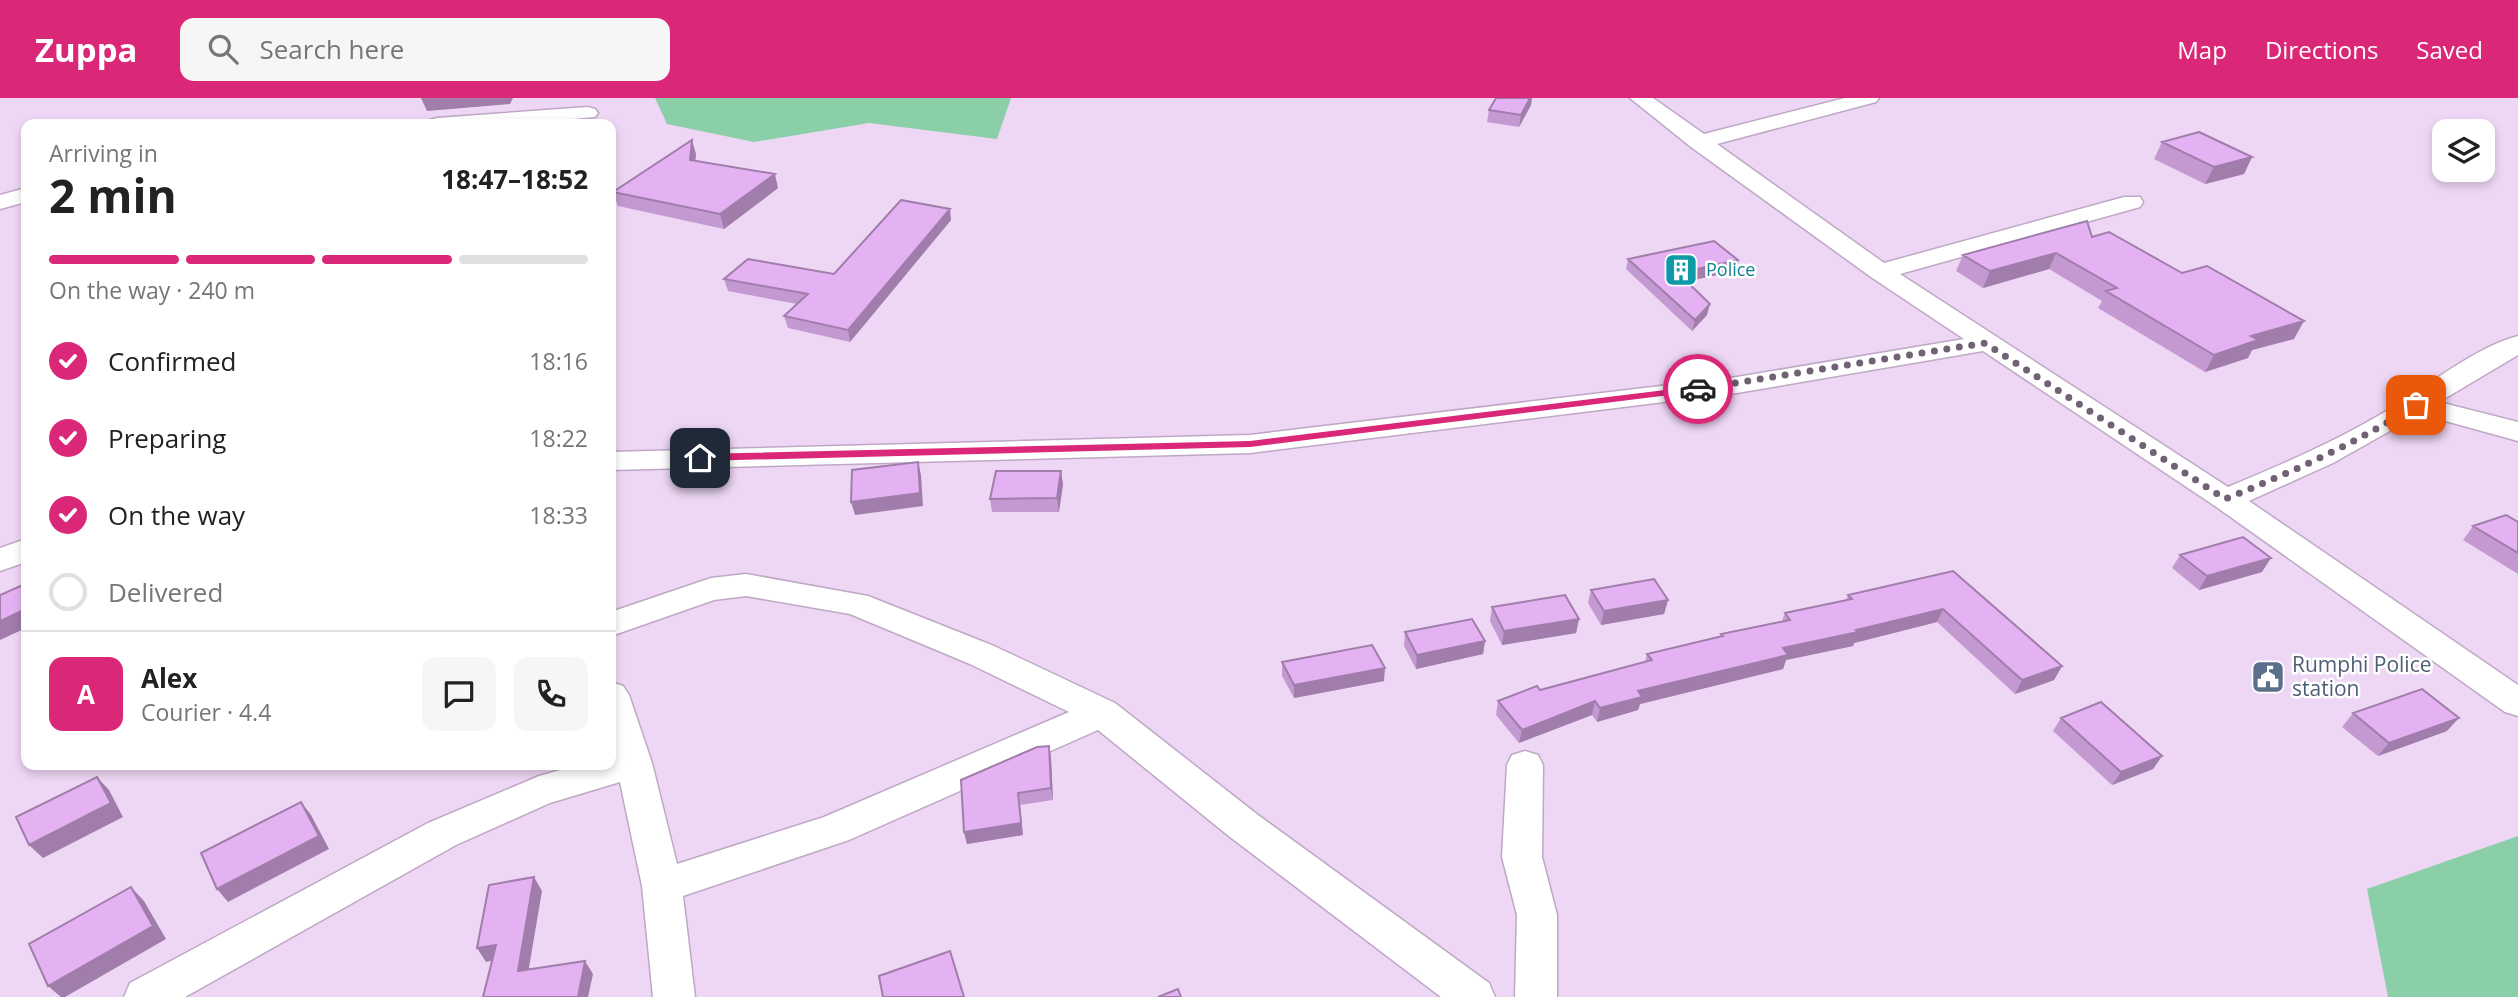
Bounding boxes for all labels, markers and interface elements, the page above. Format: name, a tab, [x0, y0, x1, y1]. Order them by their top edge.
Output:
search box	[180, 18, 670, 81]
text: Zuppa	[35, 27, 138, 72]
icon: search	[204, 30, 242, 68]
text: Search here	[260, 31, 404, 67]
text: Map	[2177, 33, 2227, 66]
text: Directions	[2265, 33, 2378, 66]
text: Saved	[2416, 33, 2483, 66]
map controls	[2432, 119, 2495, 182]
button: layers	[2432, 119, 2495, 182]
text: Arriving in	[49, 137, 158, 169]
text: 18:47–18:52	[441, 161, 588, 197]
text: 2 min	[49, 164, 177, 226]
building icon: Police	[1662, 251, 1700, 289]
place label: Police	[1706, 257, 1755, 281]
text: On the way · 240 m	[49, 274, 255, 306]
icon: check	[49, 342, 87, 380]
text: Confirmed	[108, 343, 236, 379]
text: 18:16	[529, 345, 588, 377]
courier	[1663, 354, 1733, 424]
icon: car	[1679, 370, 1717, 408]
pin	[2386, 375, 2446, 435]
icon: bag	[2397, 386, 2435, 424]
icon: check	[49, 419, 87, 457]
text: Preparing	[108, 420, 226, 456]
text: 18:22	[529, 422, 588, 454]
pin	[670, 428, 730, 488]
icon: home	[681, 439, 719, 477]
icon: check	[49, 496, 87, 534]
text: On the way	[108, 497, 245, 533]
text: 18:33	[529, 499, 588, 531]
text: Delivered	[108, 574, 223, 610]
place label: Rumphi Police station	[2292, 650, 2431, 702]
button: chat	[422, 657, 496, 731]
button: phone	[514, 657, 588, 731]
public building icon: Rumphi Police station	[2249, 658, 2287, 696]
text: Alex	[141, 660, 197, 696]
text: A	[77, 676, 95, 712]
text: Courier · 4.4	[141, 696, 271, 728]

